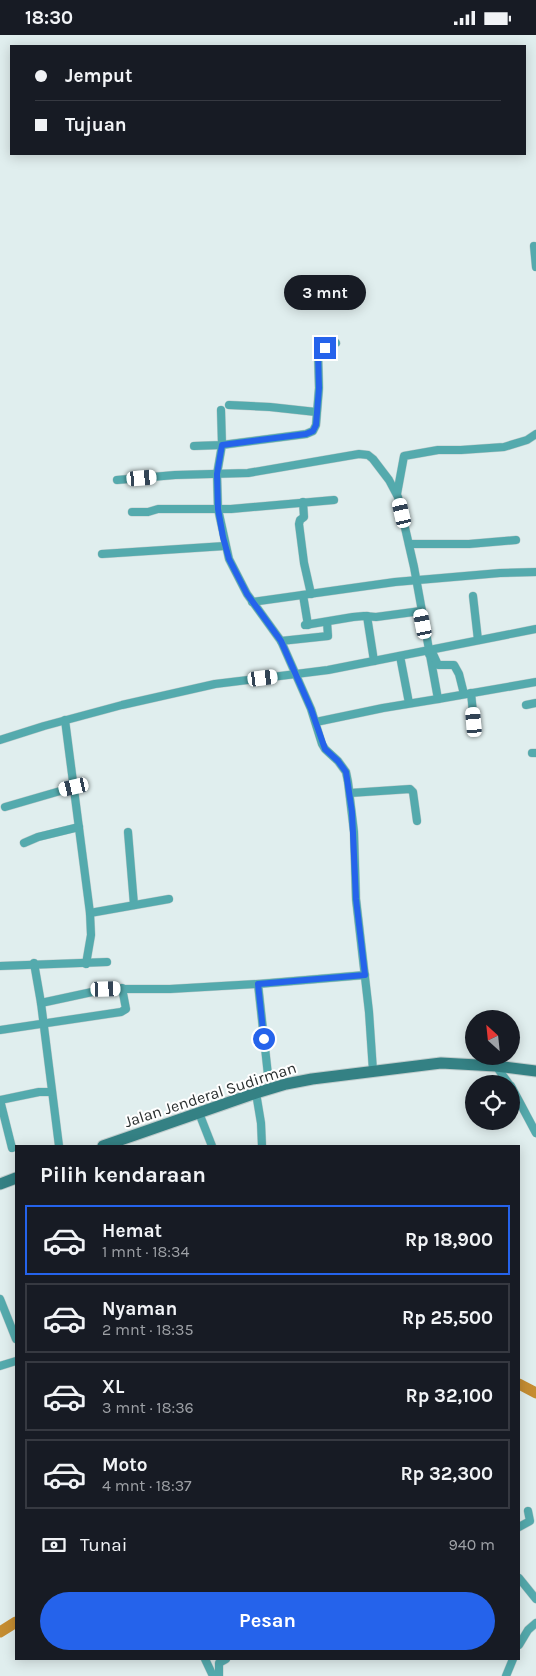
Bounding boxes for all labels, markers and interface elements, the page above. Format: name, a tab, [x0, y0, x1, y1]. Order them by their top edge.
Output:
text: 18:30	[25, 7, 73, 29]
text: Jemput	[65, 65, 133, 87]
text: Tujuan	[65, 114, 127, 136]
callout: 3 mnt	[284, 275, 366, 311]
text: 3 mnt	[302, 283, 348, 302]
route end	[314, 337, 336, 359]
car	[126, 469, 157, 487]
car	[391, 497, 412, 529]
car	[412, 608, 433, 640]
car	[247, 669, 278, 687]
car	[465, 706, 482, 738]
car	[57, 776, 90, 798]
car	[90, 981, 121, 997]
north arrow	[465, 1010, 520, 1065]
map controls	[465, 1010, 520, 1130]
route start	[253, 1028, 275, 1050]
street label: Jalan Jenderal Sudirman	[122, 1058, 299, 1131]
button: locate	[465, 1075, 520, 1130]
text: Pilih kendaraan	[40, 1162, 206, 1188]
icon: car	[42, 1218, 87, 1263]
text: Hemat	[102, 1220, 162, 1242]
text: Rp 18,900	[405, 1229, 493, 1251]
text: 1 mnt · 18:34	[102, 1242, 189, 1261]
icon: car	[42, 1296, 87, 1341]
text: Nyaman	[102, 1298, 177, 1320]
text: Rp 25,500	[402, 1307, 493, 1329]
text: 2 mnt · 18:35	[102, 1320, 193, 1339]
icon: car	[42, 1374, 87, 1419]
text: XL	[102, 1376, 124, 1398]
text: Rp 32,100	[405, 1385, 493, 1407]
text: 3 mnt · 18:36	[102, 1398, 194, 1417]
icon: car	[42, 1452, 87, 1497]
text: Moto	[102, 1454, 148, 1476]
text: Rp 32,300	[400, 1463, 493, 1485]
text: 4 mnt · 18:37	[102, 1476, 192, 1495]
icon: cash	[40, 1531, 68, 1559]
text: Tunai	[80, 1534, 127, 1556]
text: 940 m	[449, 1535, 495, 1554]
button: Pesan	[40, 1592, 495, 1650]

